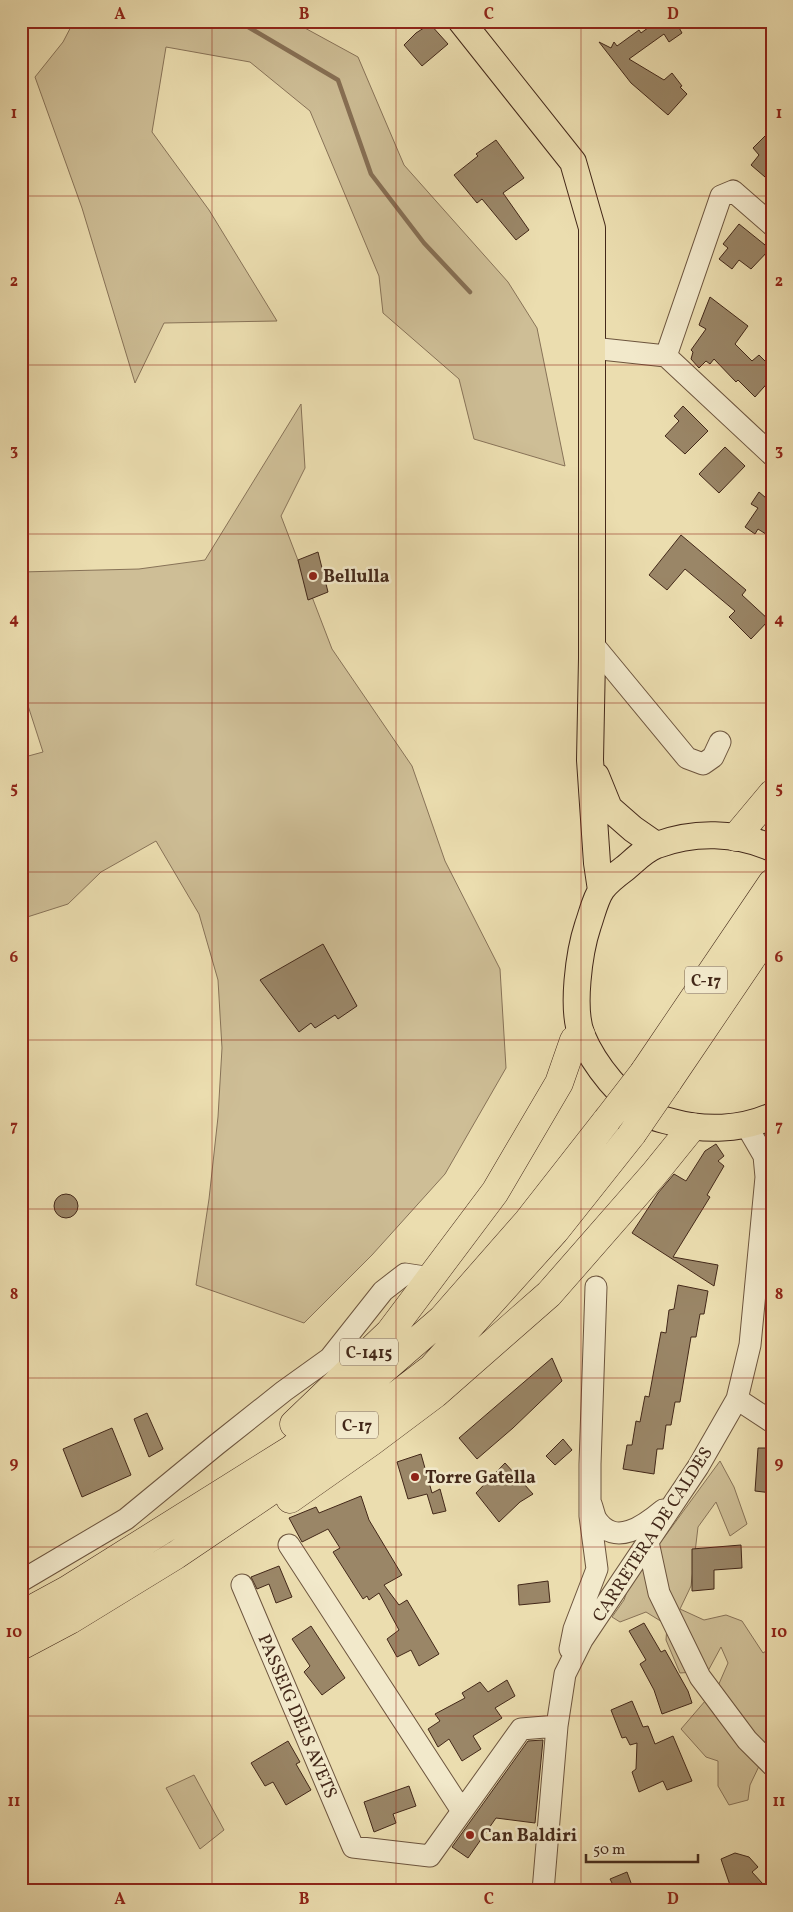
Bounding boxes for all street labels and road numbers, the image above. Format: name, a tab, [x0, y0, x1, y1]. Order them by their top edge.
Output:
road number: C-17	[685, 966, 727, 994]
road number: C-1415	[340, 1338, 398, 1365]
road number: C-17	[336, 1412, 378, 1438]
street label: CARRETERA DE CALDES	[587, 1442, 719, 1627]
street label: PASSEIG DELS AVETS	[251, 1631, 343, 1803]

